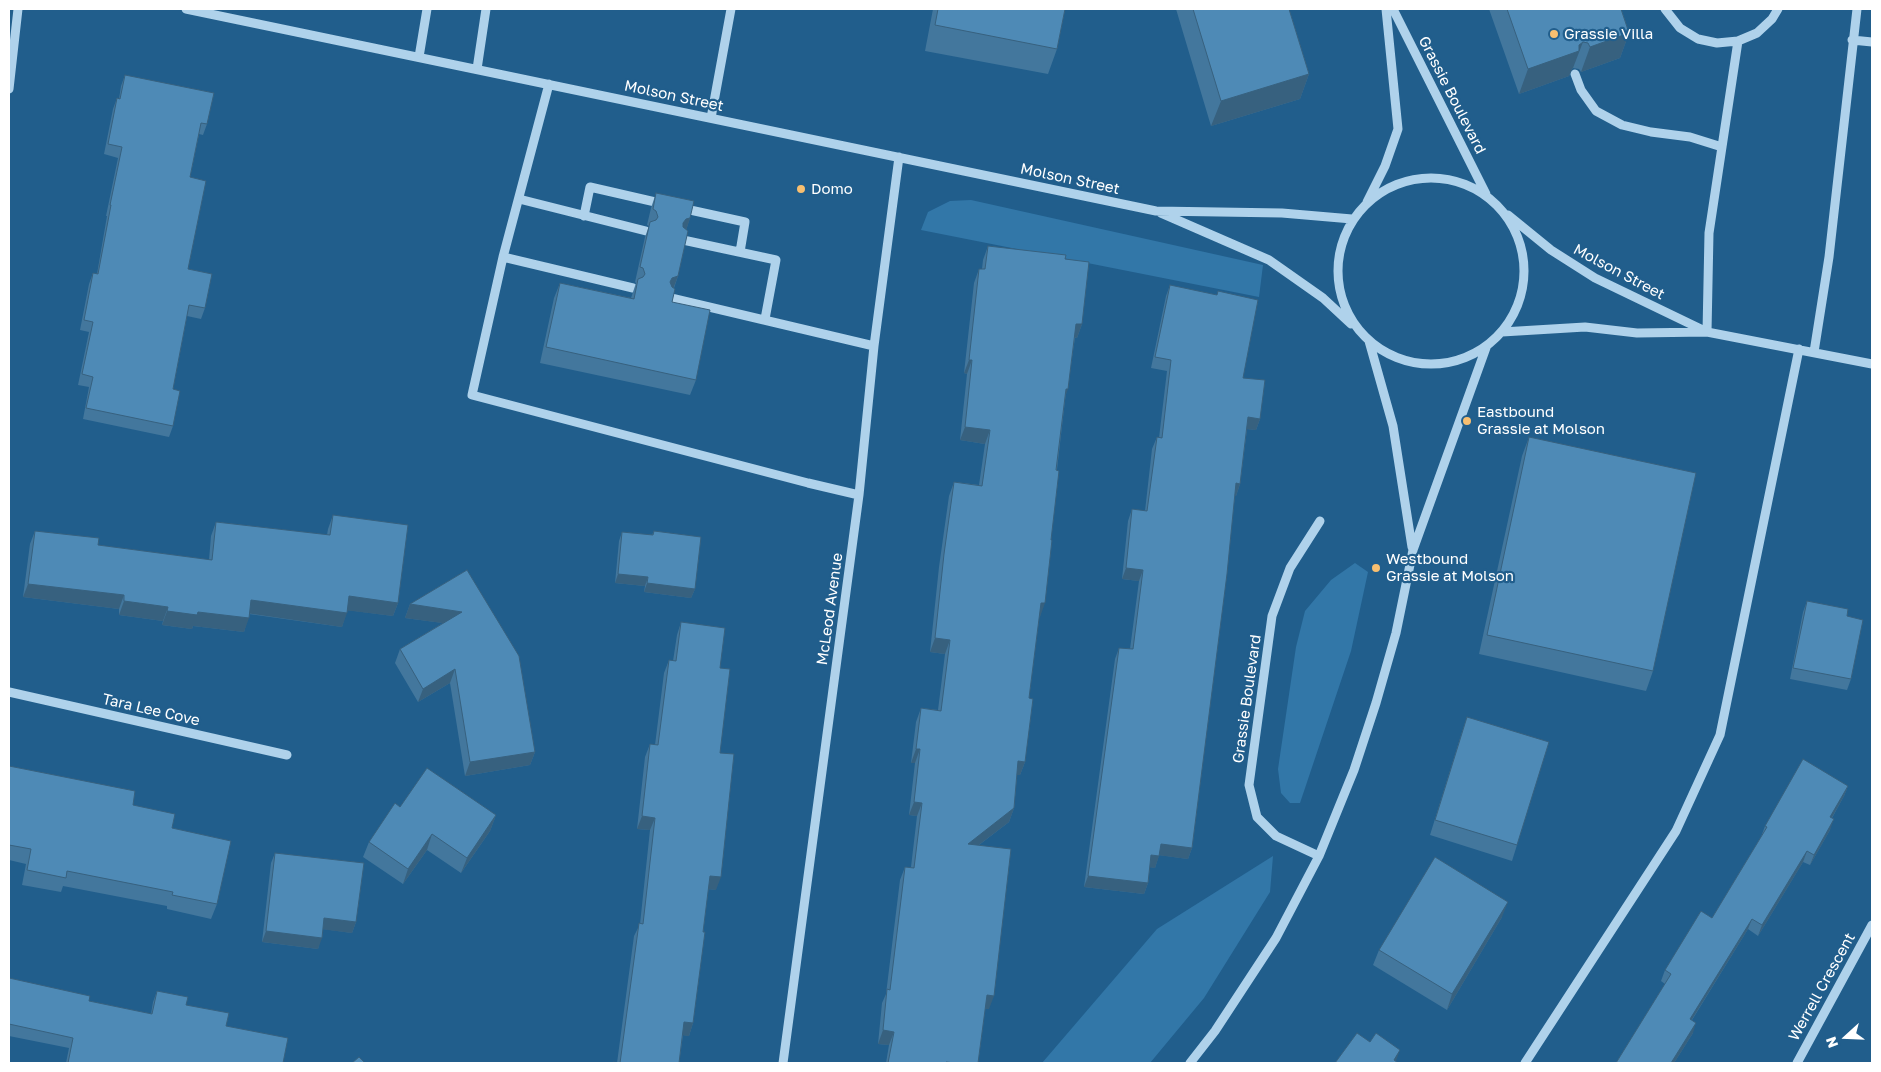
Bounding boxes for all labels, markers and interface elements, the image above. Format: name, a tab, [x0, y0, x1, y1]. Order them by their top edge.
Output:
place label: Grassie Villa	[1564, 25, 1653, 43]
marker: Grassie Villa	[1548, 28, 1560, 40]
street label: Grassie Boulevard	[1415, 33, 1489, 157]
street label: Molson Street	[623, 77, 725, 115]
street label: Molson Street	[1019, 160, 1121, 198]
place label: Domo	[811, 180, 853, 198]
marker: Domo	[795, 183, 807, 195]
street label: Molson Street	[1570, 240, 1668, 304]
place label: Eastbound Grassie at Molson	[1477, 403, 1605, 438]
marker: Eastbound Grassie at Molson	[1461, 415, 1473, 427]
place label: Westbound Grassie at Molson	[1386, 550, 1514, 585]
street label: McLeod Avenue	[813, 552, 847, 666]
marker: Westbound Grassie at Molson	[1370, 562, 1382, 574]
street label: Grassie Boulevard	[1229, 634, 1265, 764]
street label: Tara Lee Cove	[100, 690, 202, 730]
street label: Werrell Crescent	[1785, 930, 1859, 1044]
north arrow	[1821, 1012, 1871, 1062]
text: N	[1822, 1034, 1841, 1050]

